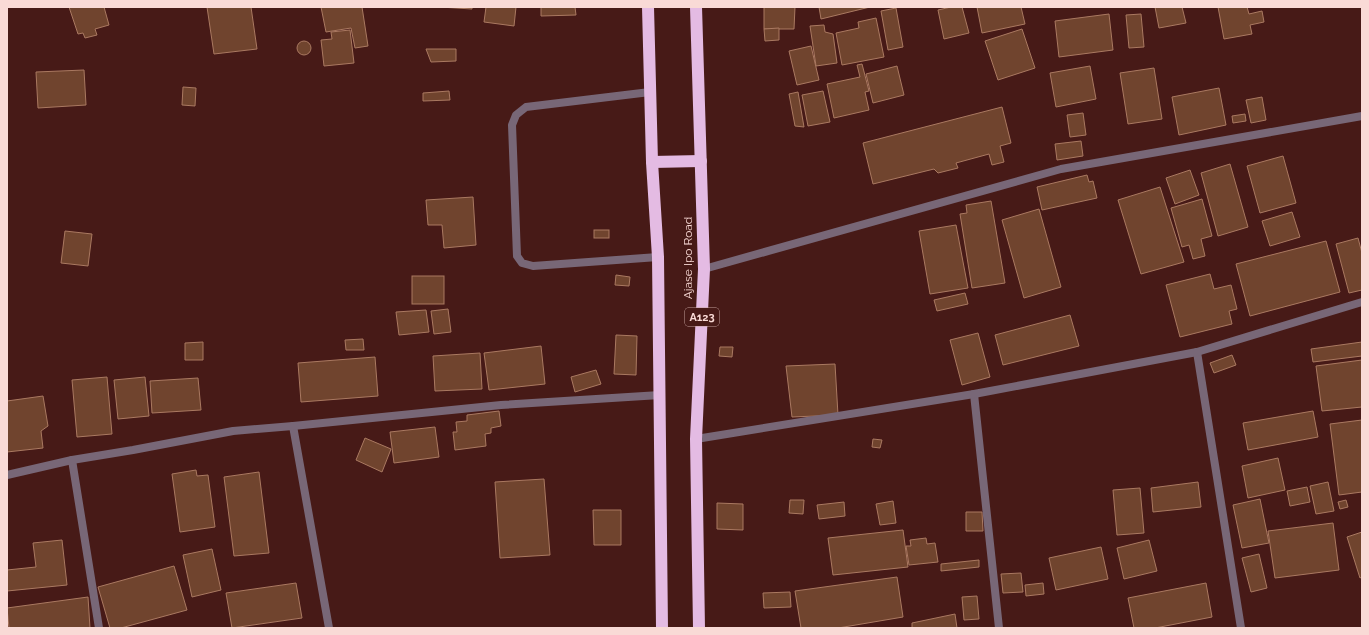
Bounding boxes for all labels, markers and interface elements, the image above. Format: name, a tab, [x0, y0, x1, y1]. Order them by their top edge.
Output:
street label: Ajase Ipo Road	[681, 217, 695, 299]
road number: A123	[685, 308, 719, 326]

